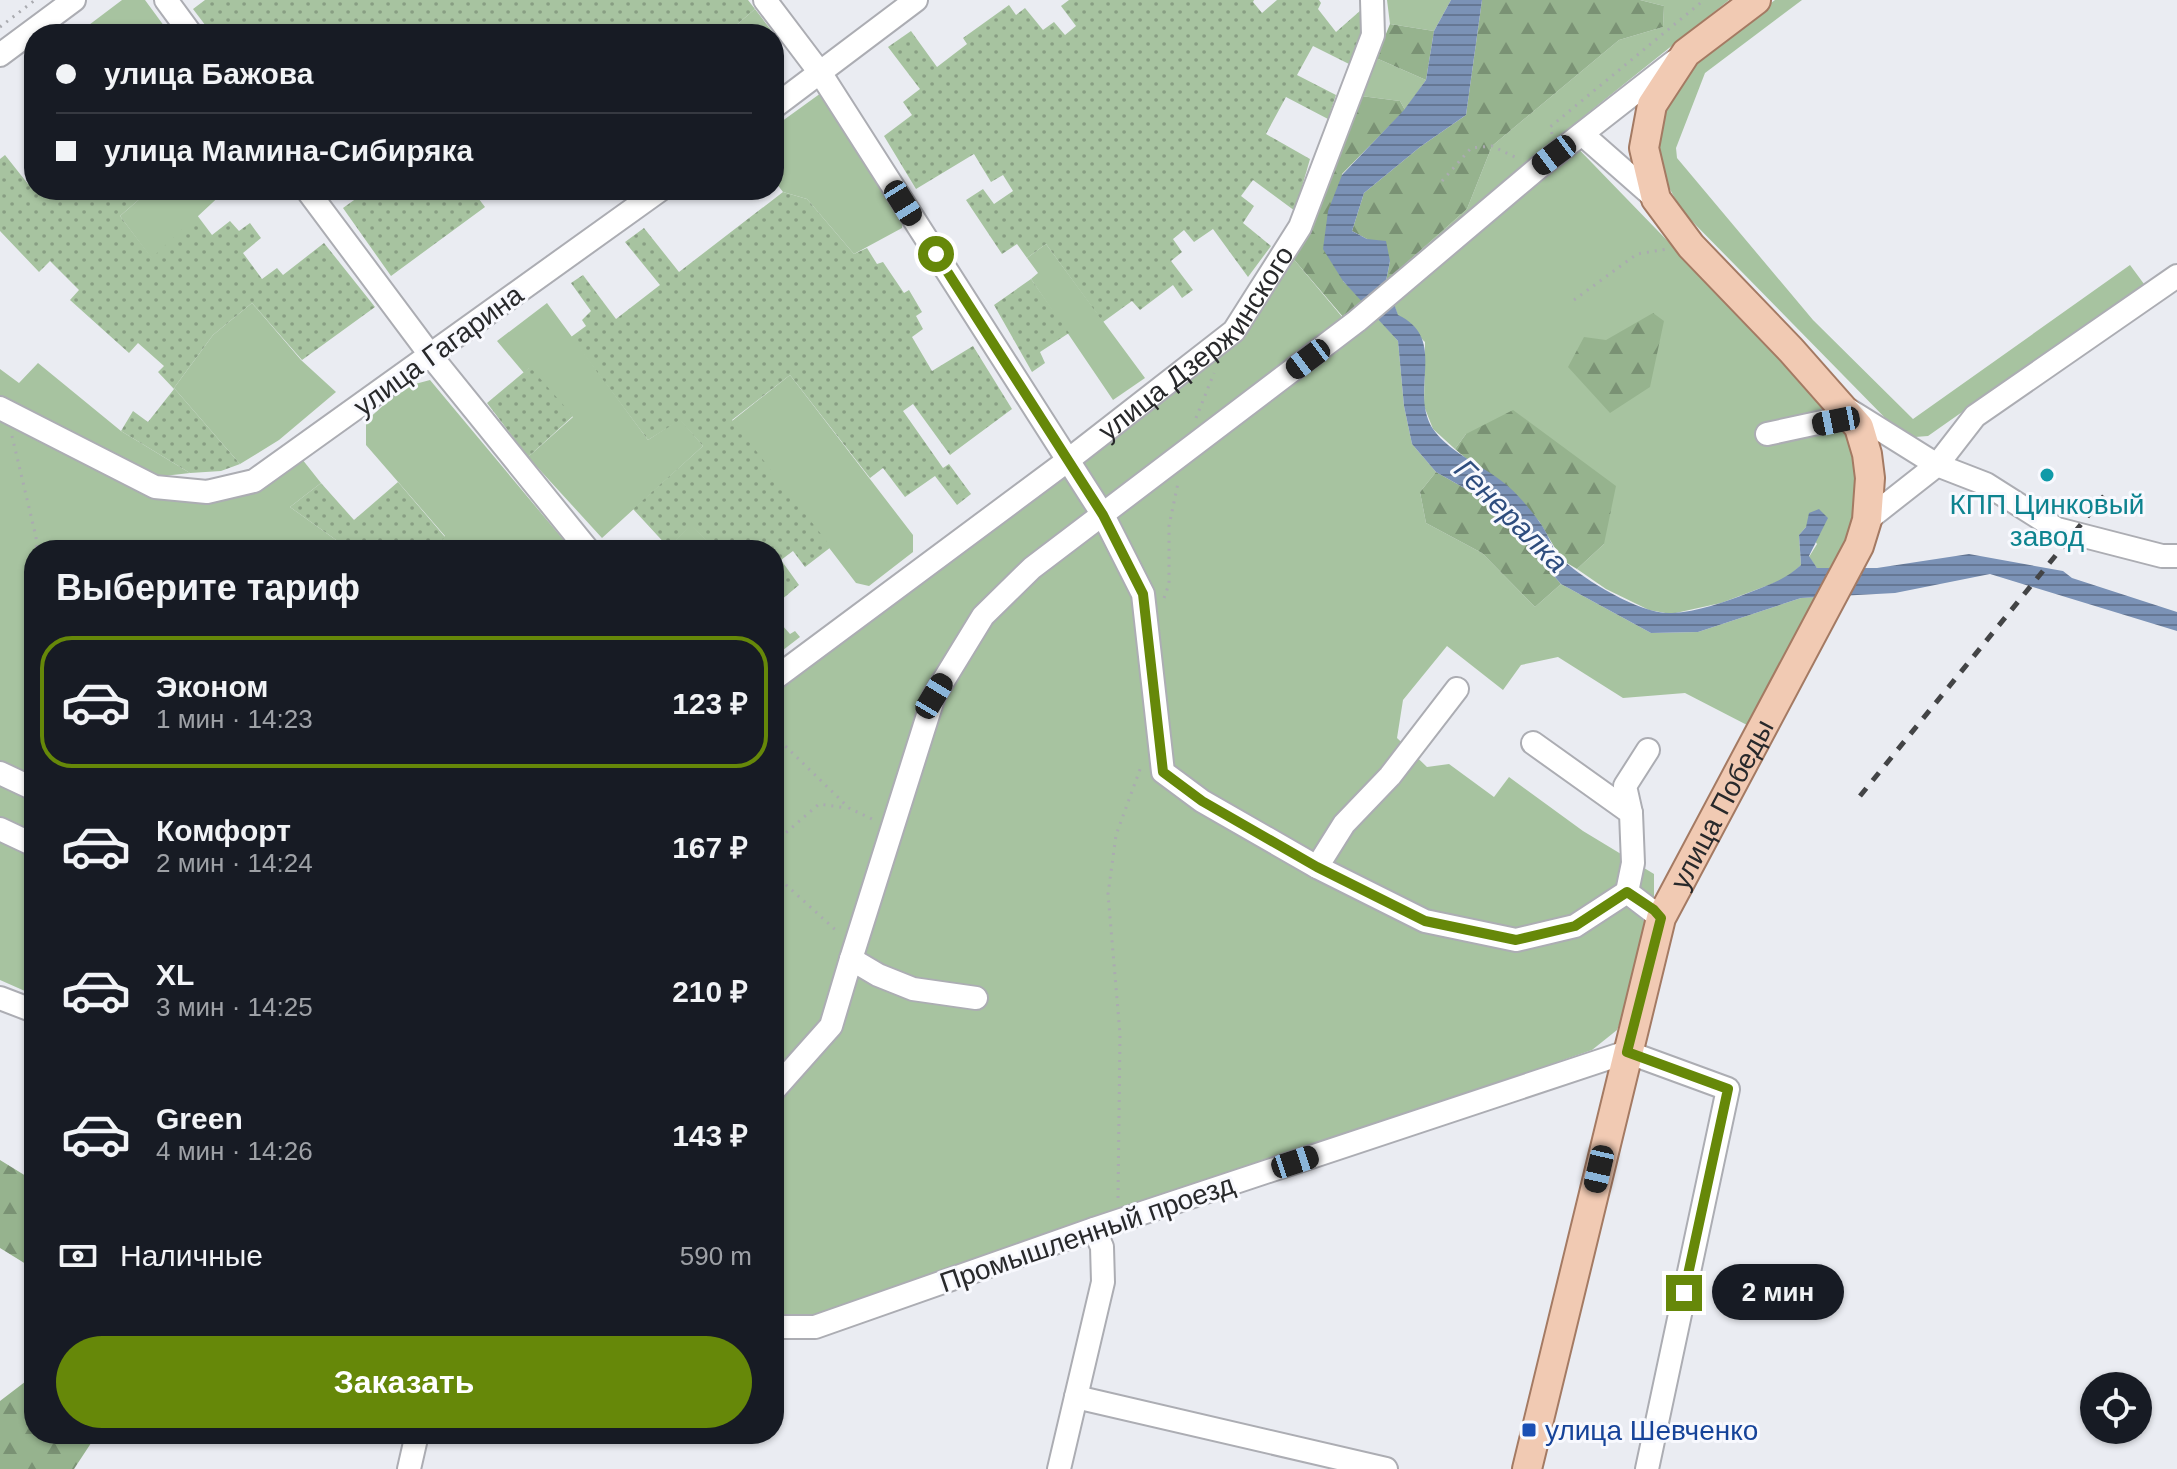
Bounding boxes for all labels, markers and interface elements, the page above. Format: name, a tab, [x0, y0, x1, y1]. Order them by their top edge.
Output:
text: улица Бажова	[104, 57, 313, 90]
car	[1528, 131, 1580, 179]
text: улица Мамина-Сибиряка	[104, 134, 473, 167]
car	[880, 176, 926, 230]
route start	[918, 236, 954, 272]
street label: улица Дзержинского	[1093, 240, 1300, 447]
street label: улица Гагарина	[348, 278, 529, 422]
car	[1282, 335, 1334, 383]
car	[1810, 405, 1862, 437]
water label: Генералка	[1448, 452, 1575, 579]
marker: КПП Цинковый завод	[2038, 466, 2056, 484]
place label: КПП Цинковый завод	[1950, 489, 2144, 552]
text: Выберите тариф	[56, 567, 360, 608]
icon: car	[60, 666, 132, 738]
car	[911, 669, 957, 723]
text: Эконом	[156, 670, 269, 703]
text: 123 ₽	[672, 687, 748, 720]
text: 1 мин · 14:23	[156, 704, 313, 734]
street label: улица Победы	[1664, 714, 1780, 895]
icon: car	[60, 810, 132, 882]
text: Комфорт	[156, 814, 291, 847]
text: 167 ₽	[672, 831, 748, 864]
text: 2 мин · 14:24	[156, 848, 313, 878]
icon: car	[60, 954, 132, 1026]
text: XL	[156, 958, 194, 991]
text: 210 ₽	[672, 975, 748, 1008]
text: 3 мин · 14:25	[156, 992, 313, 1022]
icon: car	[60, 1098, 132, 1170]
text: Green	[156, 1102, 243, 1135]
text: 143 ₽	[672, 1119, 748, 1152]
text: 4 мин · 14:26	[156, 1136, 313, 1166]
car	[1268, 1143, 1322, 1181]
car	[1582, 1143, 1616, 1195]
street label: Промышленный проезд	[936, 1168, 1238, 1298]
icon: cash	[56, 1234, 100, 1278]
text: Наличные	[120, 1239, 263, 1272]
text: 590 m	[680, 1241, 752, 1271]
callout: 2 мин	[1712, 1265, 1844, 1321]
route end	[1666, 1275, 1702, 1311]
text: 2 мин	[1742, 1277, 1814, 1307]
button: Заказать	[56, 1336, 752, 1428]
map controls	[2080, 1372, 2152, 1444]
button: locate	[2080, 1372, 2152, 1444]
place label: улица Шевченко	[1545, 1415, 1758, 1446]
marker: улица Шевченко	[1520, 1421, 1538, 1439]

